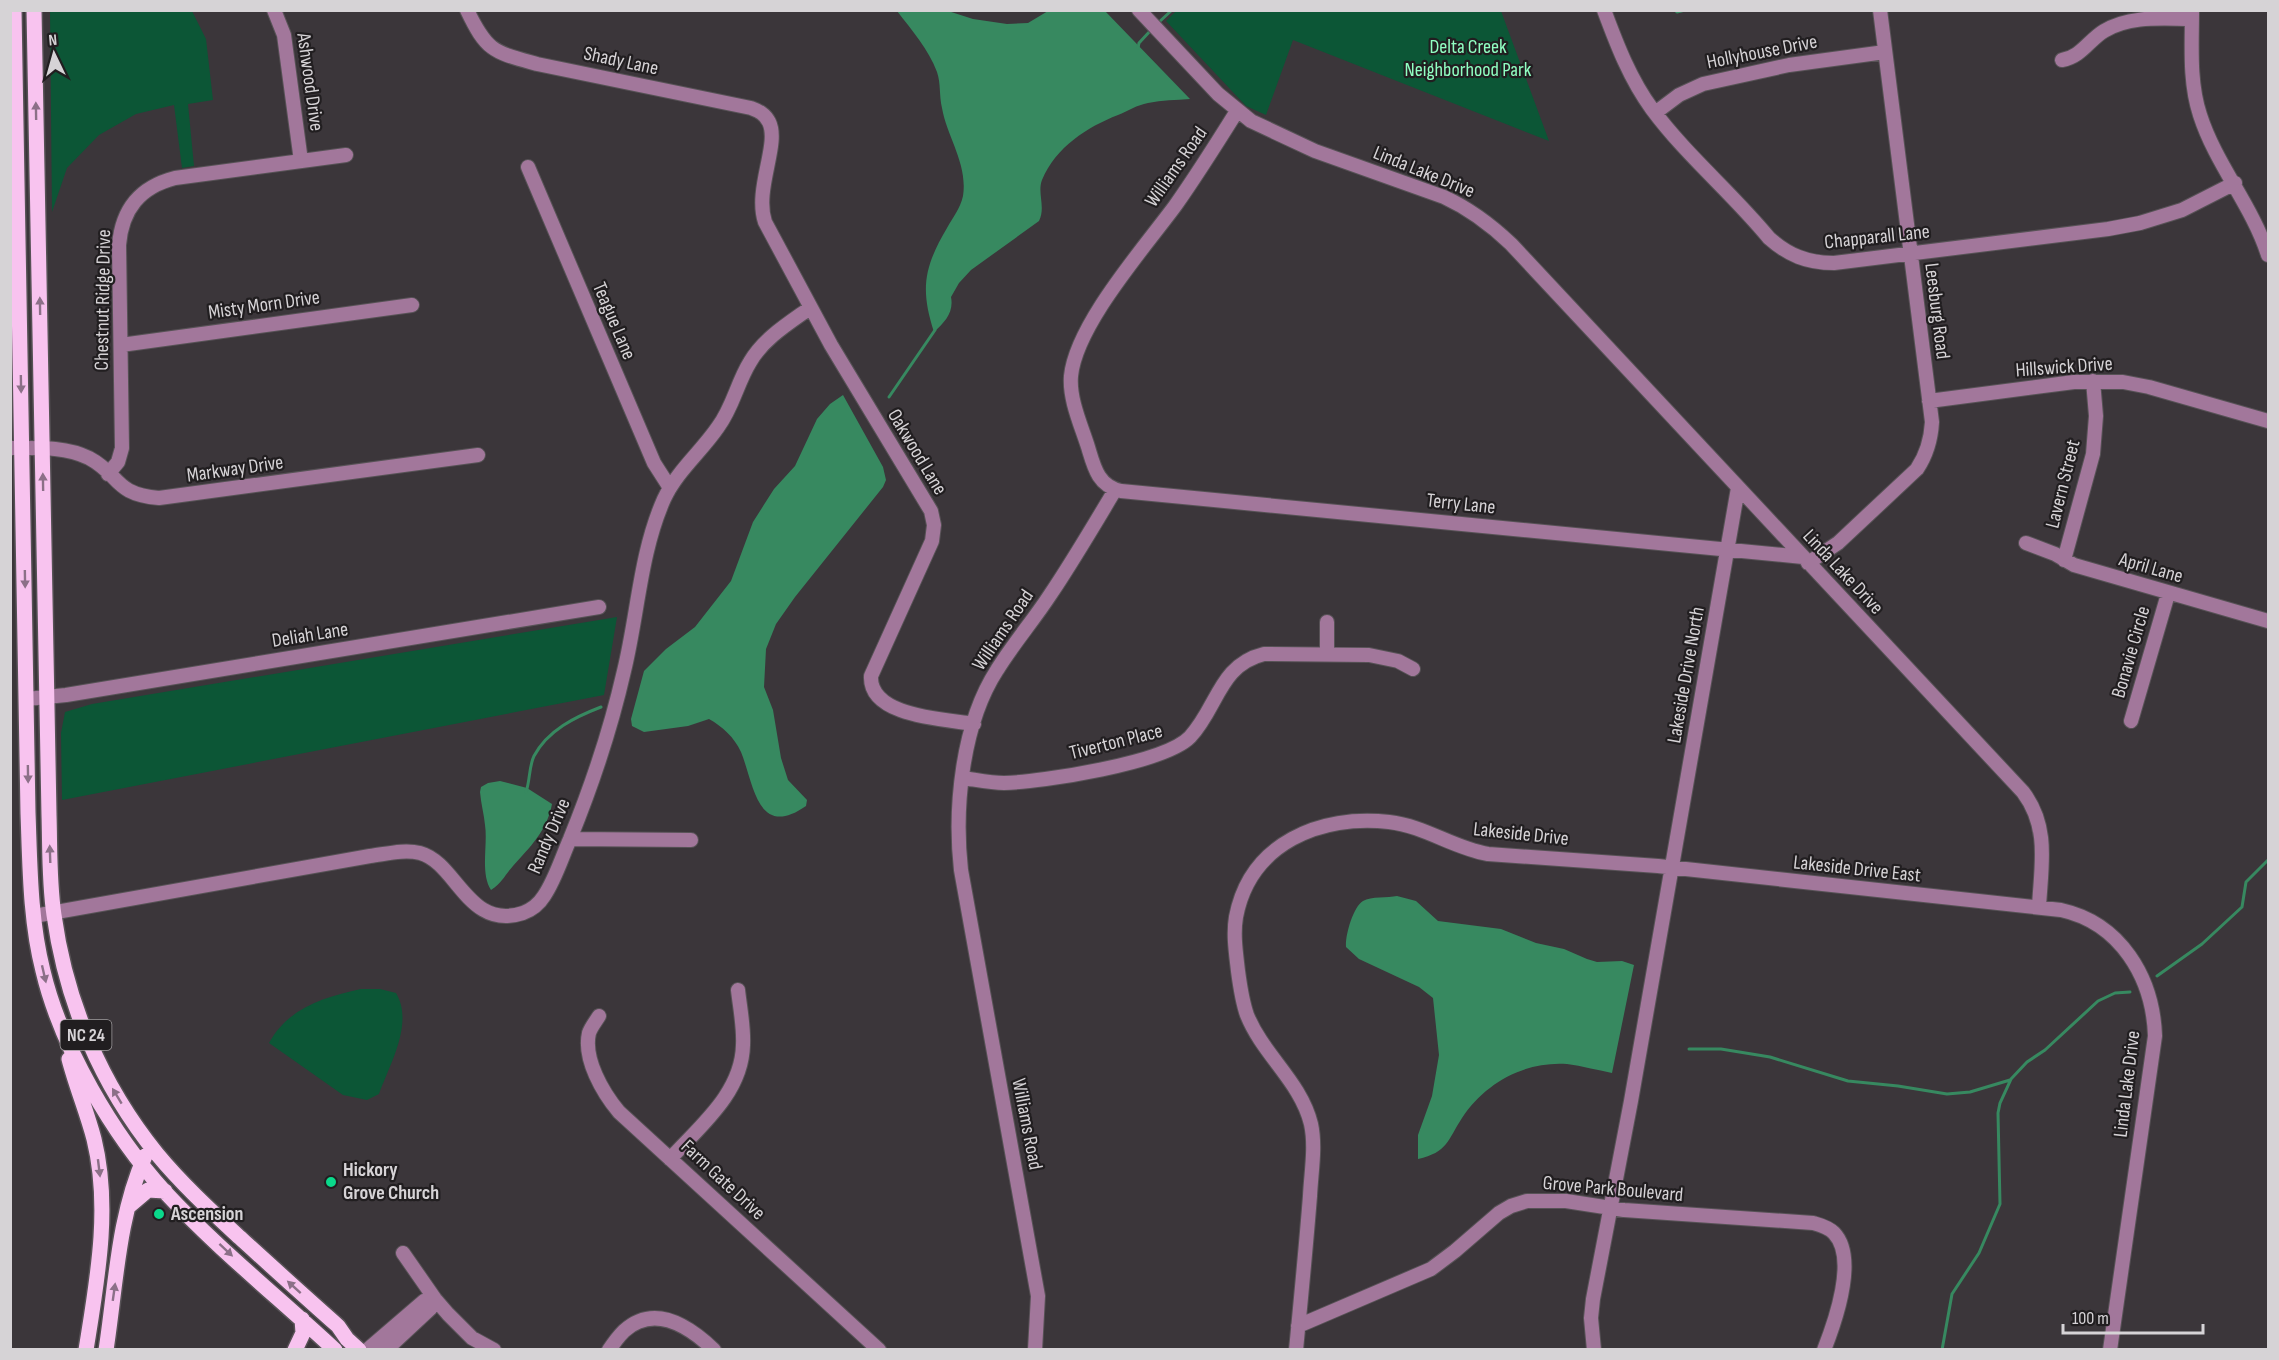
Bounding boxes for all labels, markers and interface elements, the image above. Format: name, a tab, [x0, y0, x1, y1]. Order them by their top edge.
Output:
north arrow	[24, 24, 84, 84]
street label: Hollyhouse Drive	[1705, 30, 1819, 74]
text: N	[48, 31, 58, 50]
street label: Ashwood Drive	[291, 31, 329, 132]
park label: Delta Creek Neighborhood Park	[1405, 35, 1532, 82]
street label: Shady Lane	[581, 41, 661, 81]
one-way arrow	[32, 102, 41, 121]
street label: Williams Road	[1140, 122, 1212, 212]
street label: Linda Lake Drive	[1370, 141, 1478, 203]
street label: Chapparall Lane	[1823, 220, 1931, 254]
street label: Chestnut Ridge Drive	[90, 229, 116, 371]
street label: Leesburg Road	[1919, 262, 1955, 360]
street label: Teague Lane	[587, 279, 641, 363]
street label: Misty Morn Drive	[207, 285, 321, 325]
one-way arrow	[35, 296, 45, 315]
street label: Hillswick Drive	[2015, 352, 2113, 382]
one-way arrow	[17, 374, 26, 393]
street label: Oakwood Lane	[882, 405, 952, 499]
street label: Lavern Street	[2040, 437, 2086, 531]
street label: Markway Drive	[185, 450, 285, 488]
one-way arrow	[38, 472, 48, 491]
street label: Terry Lane	[1425, 488, 1497, 520]
street label: Linda Lake Drive	[1798, 525, 1888, 619]
street label: April Lane	[2115, 547, 2186, 589]
one-way arrow	[20, 569, 29, 588]
street label: Williams Road	[967, 585, 1039, 675]
street label: Bonavie Circle	[2106, 603, 2156, 701]
street label: Lakeside Drive North	[1662, 605, 1710, 745]
street label: Deliah Lane	[270, 617, 350, 653]
street label: Tiverton Place	[1067, 719, 1165, 765]
one-way arrow	[23, 764, 33, 783]
street label: Randy Drive	[522, 795, 576, 877]
street label: Lakeside Drive	[1472, 817, 1570, 851]
one-way arrow	[46, 845, 55, 864]
street label: Lakeside Drive East	[1792, 850, 1922, 888]
one-way arrow	[39, 965, 49, 983]
road number: NC 24	[60, 1020, 112, 1050]
street label: Linda Lake Drive	[2109, 1029, 2145, 1139]
street label: Williams Road	[1006, 1076, 1048, 1172]
one-way arrow	[112, 1088, 123, 1104]
street label: Farm Gate Drive	[676, 1135, 770, 1225]
one-way arrow	[94, 1158, 104, 1177]
place label: Hickory Grove Church	[343, 1158, 439, 1205]
street label: Grove Park Boulevard	[1542, 1171, 1684, 1207]
marker: Hickory Grove Church	[324, 1175, 338, 1189]
place label: Ascension	[170, 1202, 243, 1226]
marker: Ascension	[152, 1207, 166, 1221]
one-way arrow	[218, 1243, 233, 1256]
one-way arrow	[287, 1281, 302, 1294]
one-way arrow	[110, 1283, 119, 1302]
scale bar	[2063, 1297, 2202, 1335]
text: 100 m	[2072, 1308, 2109, 1329]

